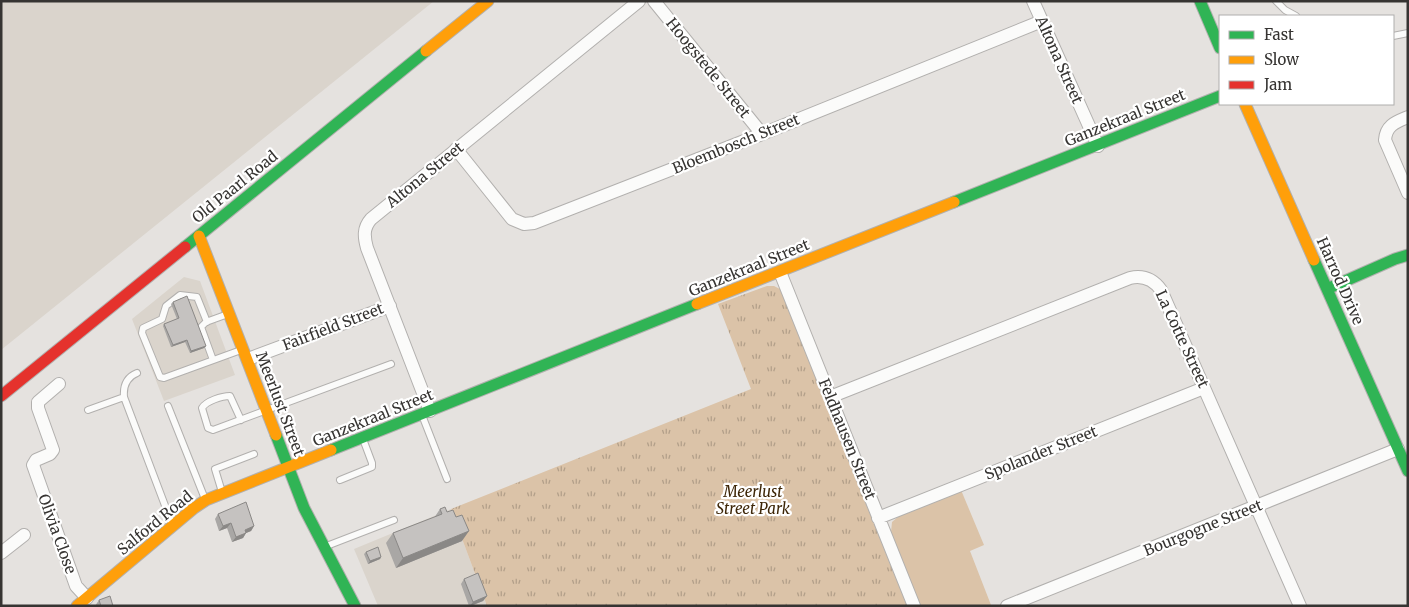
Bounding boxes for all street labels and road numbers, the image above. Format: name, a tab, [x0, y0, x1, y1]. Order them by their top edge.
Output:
street label: Altona Street	[1031, 12, 1087, 107]
street label: Hoogstede Street	[662, 14, 755, 122]
street label: Ganzekraal Street	[1062, 85, 1188, 150]
street label: Bloembosch Street	[669, 109, 802, 178]
street label: Altona Street	[381, 138, 467, 212]
street label: Old Paarl Road	[188, 146, 281, 227]
street label: Harrod Drive	[1313, 234, 1368, 328]
street label: Ganzekraal Street	[686, 235, 812, 300]
street label: La Cotte Street	[1152, 287, 1213, 391]
street label: Fairfield Street	[280, 298, 386, 355]
street label: Meerlust Street	[252, 349, 309, 459]
street label: Feldhausen Street	[815, 376, 880, 502]
street label: Ganzekraal Street	[310, 385, 436, 450]
street label: Spolander Street	[982, 421, 1100, 484]
street label: Salford Road	[113, 486, 196, 559]
street label: Olivia Close	[34, 491, 81, 576]
street label: Bourgogne Street	[1141, 495, 1265, 560]

